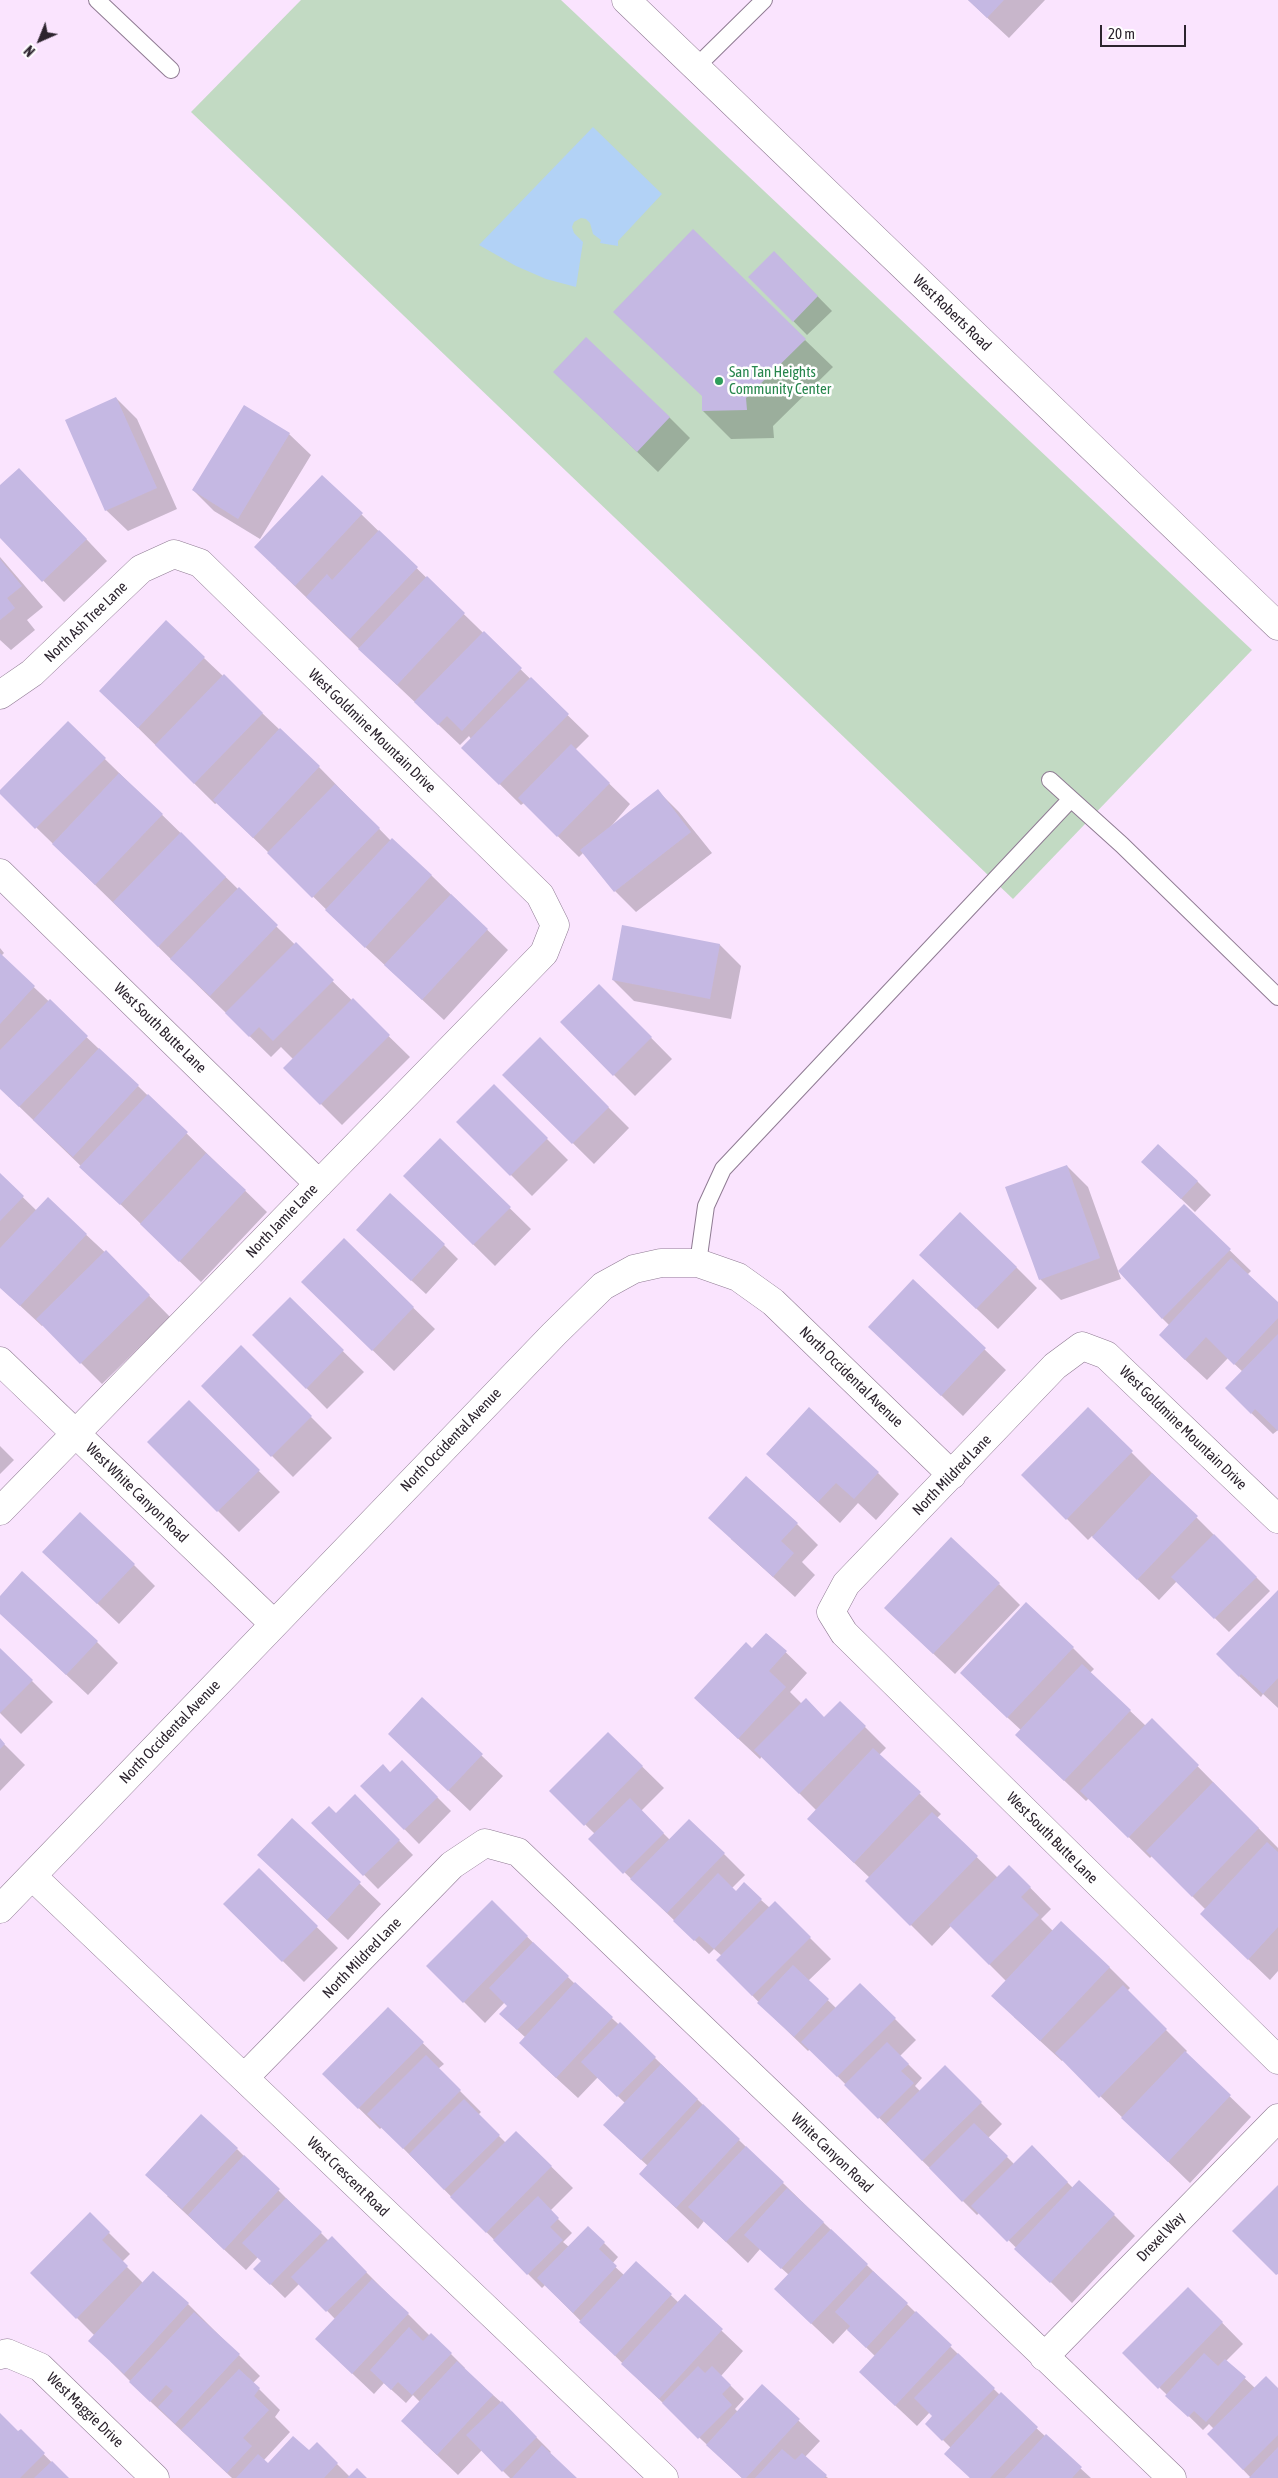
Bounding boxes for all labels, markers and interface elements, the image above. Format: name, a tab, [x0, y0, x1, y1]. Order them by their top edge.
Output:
north arrow	[15, 15, 65, 65]
scale bar	[1103, 15, 1189, 47]
text: 20 m	[1108, 25, 1135, 42]
text: N	[21, 42, 38, 59]
street label: West Roberts Road	[909, 271, 995, 355]
place label: San Tan Heights Community Center	[729, 363, 831, 398]
marker: San Tan Heights Community Center	[713, 375, 725, 387]
street label: North Ash Tree Lane	[41, 578, 131, 666]
street label: West Goldmine Mountain Drive	[305, 665, 439, 797]
street label: West South Butte Lane	[110, 979, 210, 1077]
street label: North Jamie Lane	[242, 1180, 322, 1262]
street label: North Occidental Avenue	[795, 1323, 907, 1431]
street label: West Goldmine Mountain Drive	[1116, 1362, 1250, 1494]
street label: North Occidental Avenue	[397, 1384, 505, 1496]
street label: North Mildred Lane	[909, 1431, 995, 1519]
street label: West White Canyon Road	[82, 1439, 192, 1547]
street label: North Occidental Avenue	[116, 1676, 224, 1788]
street label: West South Butte Lane	[1003, 1789, 1101, 1887]
street label: North Mildred Lane	[319, 1914, 405, 2002]
street label: White Canyon Road	[787, 2109, 877, 2197]
street label: West Crescent Road	[303, 2133, 393, 2221]
street label: Drexel Way	[1133, 2209, 1189, 2265]
street label: West Maggie Drive	[43, 2369, 127, 2451]

